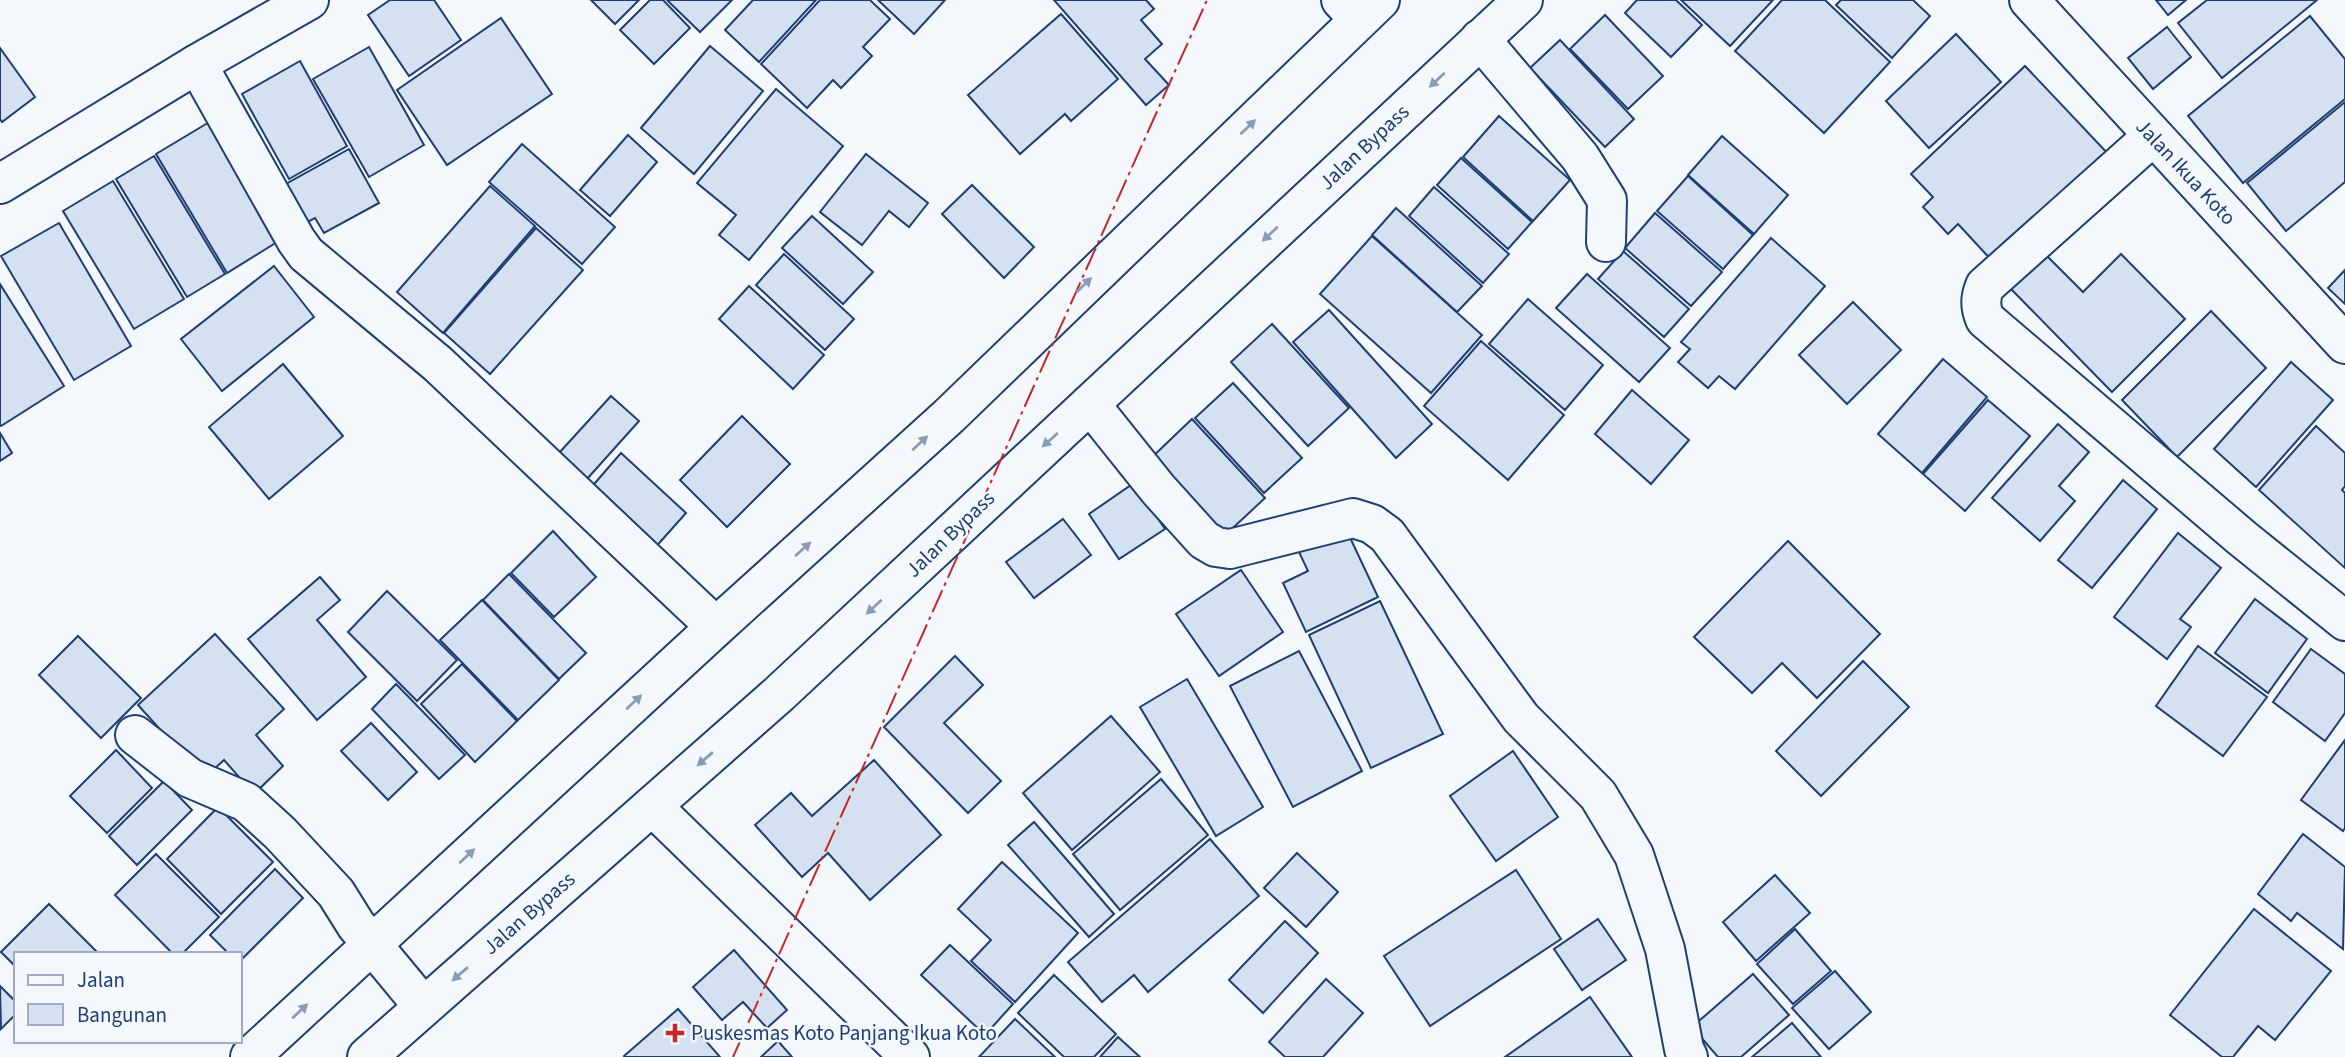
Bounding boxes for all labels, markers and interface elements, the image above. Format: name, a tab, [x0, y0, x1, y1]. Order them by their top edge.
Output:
one-way arrow	[1428, 72, 1446, 88]
street label: Jalan Bypass	[1312, 97, 1416, 197]
street label: Jalan Ikua Koto	[2129, 112, 2243, 232]
one-way arrow	[1239, 120, 1256, 136]
one-way arrow	[1261, 226, 1279, 242]
one-way arrow	[1076, 277, 1093, 294]
one-way arrow	[1042, 432, 1059, 447]
one-way arrow	[911, 435, 928, 451]
street label: Jalan Bypass	[899, 484, 1001, 584]
one-way arrow	[794, 541, 812, 557]
one-way arrow	[865, 599, 883, 615]
one-way arrow	[625, 694, 643, 710]
one-way arrow	[696, 751, 714, 767]
one-way arrow	[458, 848, 476, 864]
street label: Jalan Bypass	[476, 864, 582, 962]
legend	[14, 952, 242, 1043]
text: Jalan	[77, 965, 125, 995]
one-way arrow	[451, 966, 469, 982]
text: Bangunan	[77, 1000, 167, 1030]
one-way arrow	[291, 1003, 308, 1019]
place label: Puskesmas Koto Panjang Ikua Koto	[691, 1018, 997, 1048]
marker: Puskesmas Koto Panjang Ikua Koto	[665, 1023, 685, 1043]

